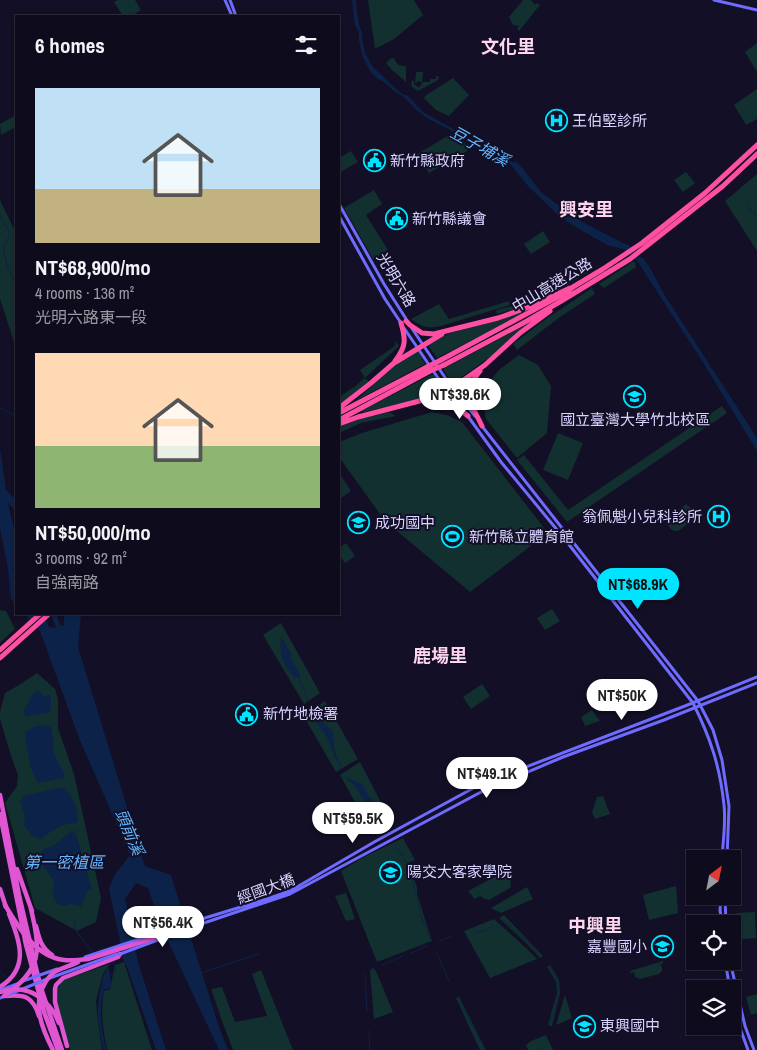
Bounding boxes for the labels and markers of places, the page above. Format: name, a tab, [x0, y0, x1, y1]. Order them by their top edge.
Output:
hospital icon: 王伯堅診所	[544, 109, 568, 133]
place label: 王伯堅診所	[572, 110, 647, 131]
public building icon: 新竹縣政府	[362, 149, 386, 173]
place label: 新竹縣政府	[390, 150, 465, 171]
public building icon: 新竹縣議會	[384, 207, 408, 231]
place label: 新竹縣議會	[412, 208, 487, 229]
pin: NT$39.6K	[408, 378, 512, 420]
school or university icon: 國立臺灣大學竹北校區	[623, 385, 647, 409]
place label: 國立臺灣大學竹北校區	[560, 409, 710, 430]
hospital icon: 翁佩魁小兒科診所	[706, 505, 730, 529]
place label: 翁佩魁小兒科診所	[582, 506, 702, 527]
school or university icon: 成功國中	[347, 511, 371, 535]
place label: 成功國中	[375, 512, 435, 533]
sports icon: 新竹縣立體育館	[441, 525, 465, 549]
place label: 新竹縣立體育館	[469, 526, 574, 547]
pin: NT$68.9K	[586, 568, 690, 610]
pin: NT$50K	[581, 678, 663, 721]
public building icon: 新竹地檢署	[235, 702, 259, 726]
place label: 新竹地檢署	[263, 703, 338, 724]
pin: NT$49.1K	[435, 756, 539, 799]
pin: NT$59.5K	[301, 802, 405, 844]
school or university icon: 陽交大客家學院	[379, 860, 403, 884]
place label: 陽交大客家學院	[407, 861, 512, 882]
pin: NT$56.4K	[111, 906, 215, 948]
school or university icon: 嘉豐國小	[651, 935, 675, 959]
place label: 嘉豐國小	[587, 936, 647, 957]
school or university icon: 東興國中	[572, 1014, 596, 1038]
place label: 東興國中	[600, 1015, 660, 1036]

